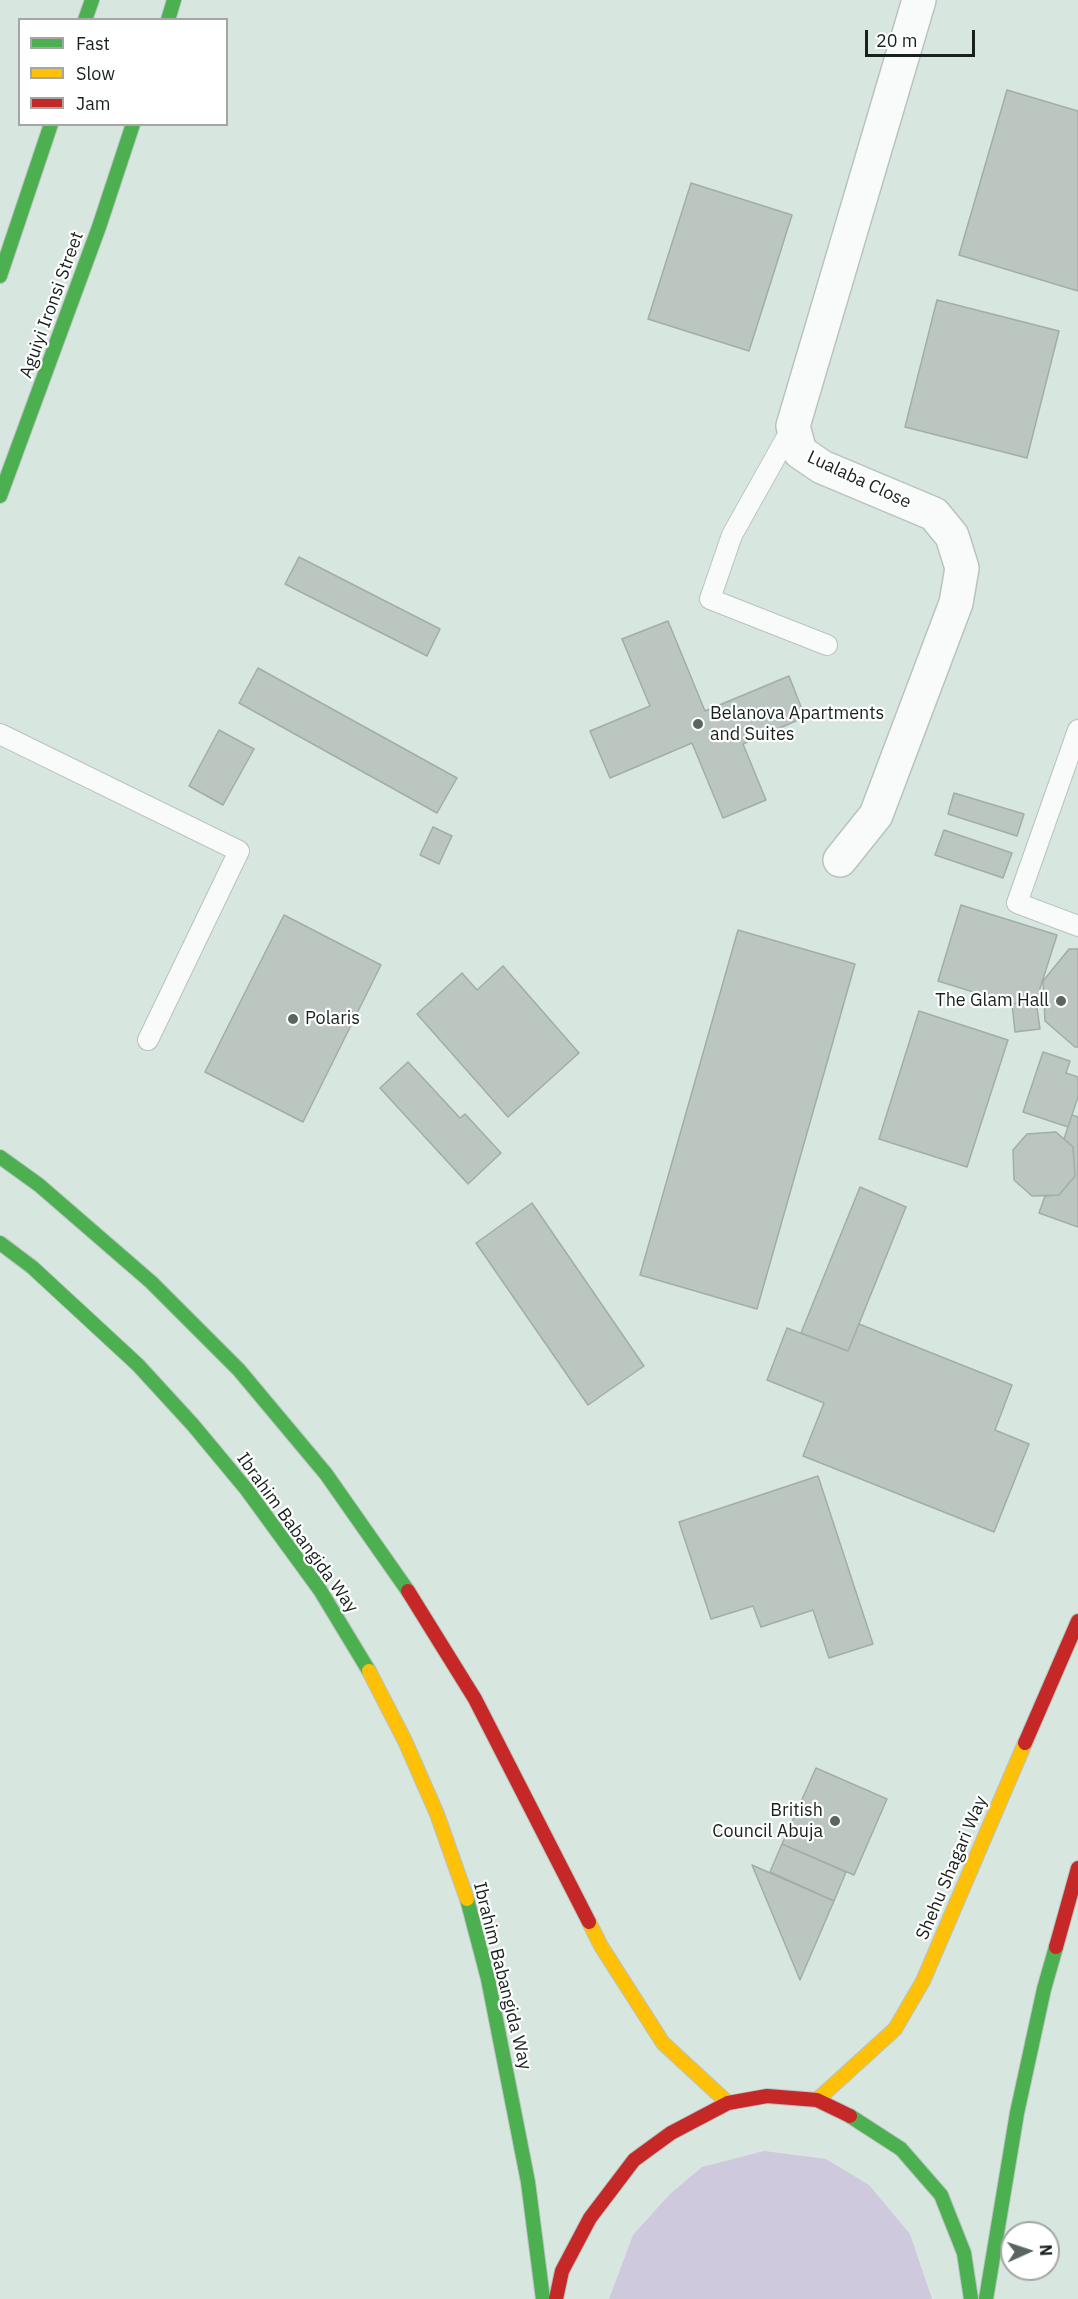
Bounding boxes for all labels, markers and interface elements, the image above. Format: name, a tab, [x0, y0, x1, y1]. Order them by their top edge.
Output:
legend	[18, 18, 228, 126]
scale bar	[868, 18, 978, 56]
text: 20 m	[876, 29, 918, 52]
text: Fast	[76, 32, 110, 55]
text: Slow	[76, 62, 115, 85]
text: Jam	[76, 92, 111, 115]
street label: Aguiyi Ironsi Street	[15, 229, 89, 381]
street label: Lualaba Close	[804, 446, 914, 514]
place label: Belanova Apartments and Suites	[710, 703, 884, 746]
marker: Belanova Apartments and Suites	[691, 717, 705, 731]
place label: The Glam Hall	[935, 990, 1049, 1012]
marker: The Glam Hall	[1054, 994, 1068, 1008]
place label: Polaris	[305, 1008, 360, 1030]
marker: Polaris	[286, 1012, 300, 1026]
street label: Ibrahim Babangida Way	[232, 1449, 362, 1617]
street label: Shehu Shagari Way	[912, 1793, 992, 1943]
place label: British Council Abuja	[712, 1800, 823, 1842]
marker: British Council Abuja	[828, 1814, 842, 1828]
street label: Ibrahim Babangida Way	[468, 1880, 536, 2072]
north arrow	[1000, 2221, 1060, 2281]
text: N	[1036, 2244, 1056, 2256]

